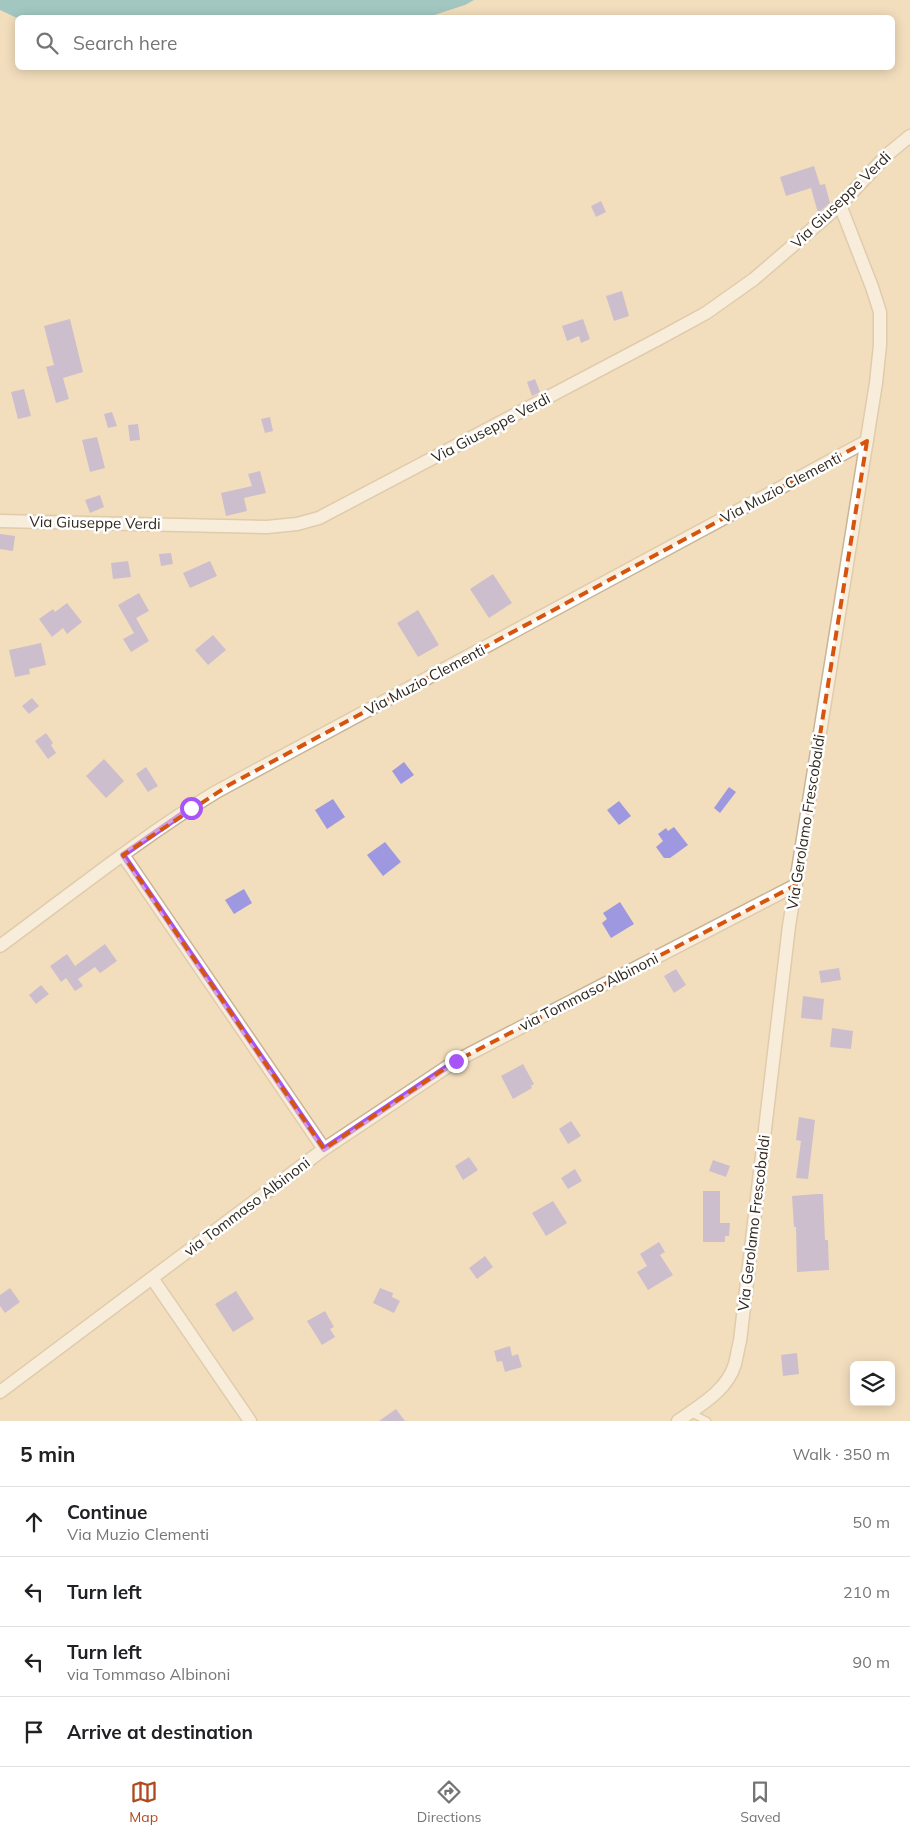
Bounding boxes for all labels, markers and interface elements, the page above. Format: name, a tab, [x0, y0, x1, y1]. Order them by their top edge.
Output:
search box	[15, 15, 895, 70]
icon: search	[33, 29, 61, 57]
text: Search here	[73, 31, 177, 55]
street label: Via Giuseppe Verdi	[787, 147, 895, 252]
street label: Via Giuseppe Verdi	[428, 388, 553, 467]
street label: Via Muzio Clementi	[717, 448, 844, 527]
street label: Via Giuseppe Verdi	[29, 512, 161, 533]
street label: Via Muzio Clementi	[361, 640, 488, 719]
street label: Via Gerolamo Frescobaldi	[782, 733, 829, 911]
route start	[180, 797, 203, 820]
street label: via Tommaso Albinoni	[516, 948, 661, 1035]
route end	[445, 1050, 468, 1073]
street label: Via Gerolamo Frescobaldi	[733, 1134, 774, 1312]
street label: via Tommaso Albinoni	[180, 1153, 314, 1260]
map controls	[850, 1361, 895, 1406]
button: layers	[850, 1361, 895, 1406]
text: 5 min	[20, 1441, 75, 1467]
text: Walk · 350 m	[792, 1444, 890, 1464]
text: Continue	[67, 1500, 147, 1524]
icon: ahead	[20, 1508, 48, 1536]
text: 50 m	[853, 1512, 890, 1532]
text: Via Muzio Clementi	[67, 1524, 209, 1544]
icon: left	[20, 1578, 48, 1606]
text: Turn left	[67, 1580, 142, 1604]
text: 210 m	[843, 1582, 890, 1602]
text: Turn left	[67, 1640, 142, 1664]
icon: left	[20, 1648, 48, 1676]
text: 90 m	[853, 1652, 890, 1672]
text: via Tommaso Albinoni	[67, 1664, 230, 1684]
icon: arrive	[20, 1718, 48, 1746]
text: Arrive at destination	[67, 1720, 253, 1744]
tab: Map	[129, 1778, 158, 1826]
tab: Directions	[417, 1778, 482, 1826]
tab: Saved	[740, 1778, 781, 1826]

